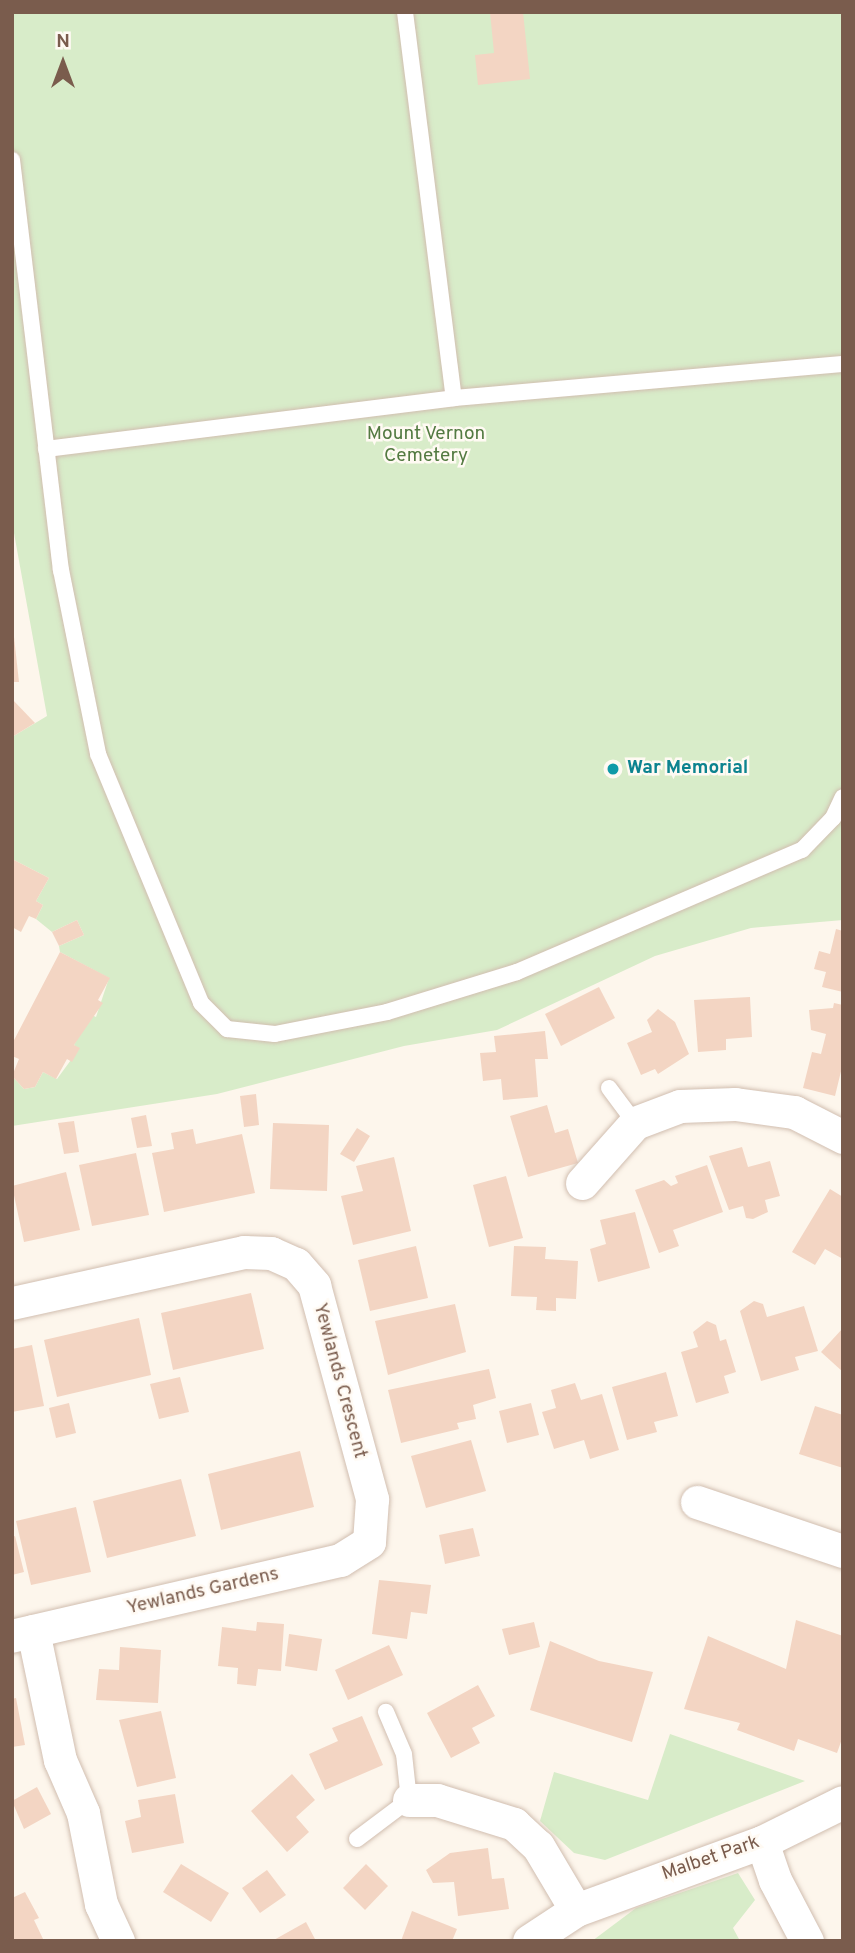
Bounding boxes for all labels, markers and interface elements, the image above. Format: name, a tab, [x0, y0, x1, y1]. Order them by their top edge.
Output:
north arrow	[28, 28, 98, 98]
text: N	[56, 30, 70, 54]
park label: Mount Vernon Cemetery	[366, 424, 486, 468]
place label: War Memorial	[627, 758, 748, 780]
marker: War Memorial	[605, 761, 621, 777]
street label: Yewlands Crescent	[307, 1301, 371, 1461]
street label: Yewlands Gardens	[125, 1563, 281, 1621]
street label: Malbet Park	[659, 1832, 763, 1886]

